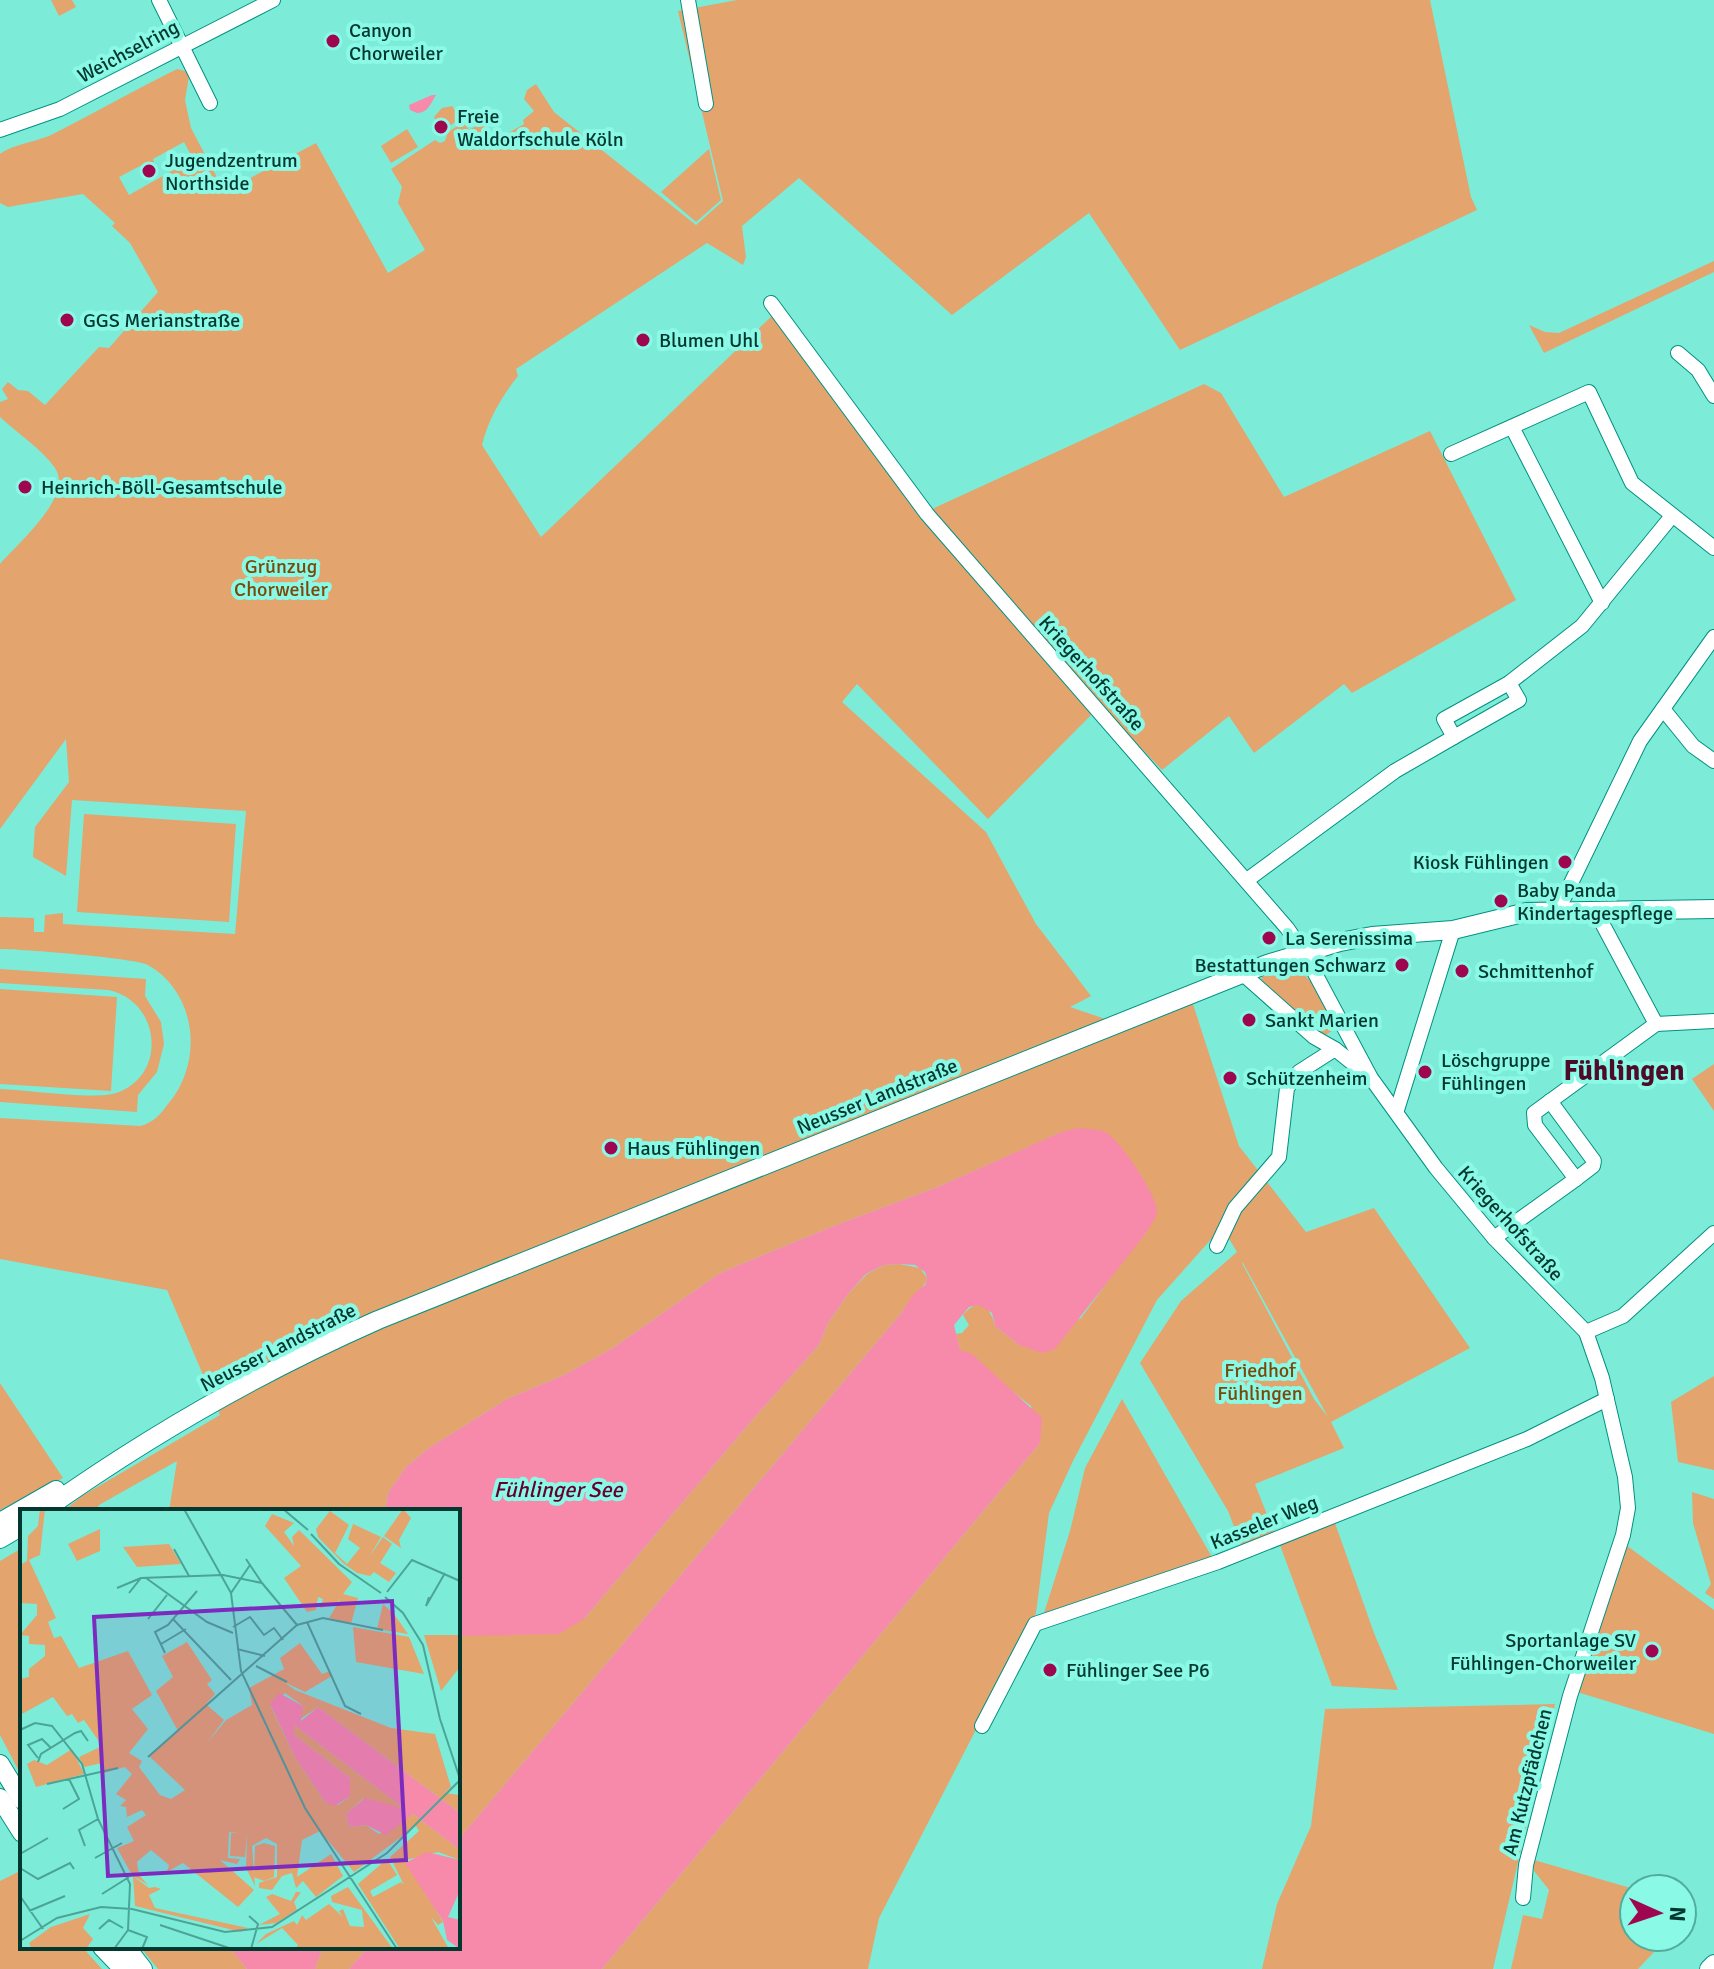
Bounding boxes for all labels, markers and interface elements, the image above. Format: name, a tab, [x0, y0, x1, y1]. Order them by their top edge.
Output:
street label: Weichselring	[73, 14, 183, 89]
place label: Canyon Chorweiler	[349, 18, 443, 66]
marker: Canyon Chorweiler	[324, 32, 342, 50]
place label: Freie Waldorfschule Köln	[457, 104, 624, 152]
marker: Freie Waldorfschule Köln	[432, 118, 450, 136]
place label: Jugendzentrum Northside	[165, 148, 298, 196]
marker: Jugendzentrum Northside	[140, 162, 158, 180]
place label: GGS Merianstraße	[83, 308, 240, 333]
marker: GGS Merianstraße	[58, 311, 76, 329]
place label: Blumen Uhl	[659, 328, 759, 353]
marker: Blumen Uhl	[634, 331, 652, 349]
place label: Heinrich-Böll-Gesamtschule	[41, 475, 283, 500]
marker: Heinrich-Böll-Gesamtschule	[16, 478, 34, 496]
park label: Grünzug Chorweiler	[234, 554, 329, 602]
street label: Kriegerhofstraße	[1033, 611, 1150, 736]
place label: Kiosk Fühlingen	[1413, 850, 1549, 875]
marker: Kiosk Fühlingen	[1556, 853, 1574, 871]
place label: Baby Panda Kindertagespflege	[1517, 878, 1673, 926]
marker: Baby Panda Kindertagespflege	[1492, 892, 1510, 910]
place label: La Serenissima	[1285, 926, 1413, 951]
marker: La Serenissima	[1260, 929, 1278, 947]
place label: Bestattungen Schwarz	[1195, 953, 1386, 978]
marker: Bestattungen Schwarz	[1393, 956, 1411, 974]
place label: Schmittenhof	[1478, 959, 1595, 984]
marker: Schmittenhof	[1453, 962, 1471, 980]
place label: Sankt Marien	[1265, 1008, 1379, 1033]
marker: Sankt Marien	[1240, 1011, 1258, 1029]
place label: Löschgruppe Fühlingen	[1441, 1048, 1550, 1096]
street label: Neusser Landstraße	[793, 1053, 961, 1140]
district label: Fühlingen	[1564, 1054, 1684, 1088]
marker: Löschgruppe Fühlingen	[1416, 1063, 1434, 1081]
place label: Schützenheim	[1246, 1066, 1367, 1091]
marker: Schützenheim	[1221, 1069, 1239, 1087]
place label: Haus Fühlingen	[627, 1136, 760, 1161]
marker: Haus Fühlingen	[602, 1139, 620, 1157]
street label: Kriegerhofstraße	[1452, 1161, 1569, 1286]
street label: Neusser Landstraße	[196, 1297, 360, 1397]
park label: Friedhof Fühlingen	[1217, 1358, 1303, 1406]
water label: Fühlinger See	[493, 1476, 624, 1503]
street label: Kasseler Weg	[1207, 1490, 1322, 1555]
inset map	[20, 1509, 460, 1949]
place label: Sportanlage SV Fühlingen-Chorweiler	[1450, 1628, 1637, 1676]
marker: Sportanlage SV Fühlingen-Chorweiler	[1643, 1642, 1661, 1660]
place label: Fühlinger See P6	[1066, 1658, 1210, 1683]
marker: Fühlinger See P6	[1041, 1661, 1059, 1679]
street label: Am Kutzpfädchen	[1497, 1706, 1558, 1858]
north arrow	[1618, 1873, 1698, 1953]
text: N	[1664, 1906, 1691, 1922]

